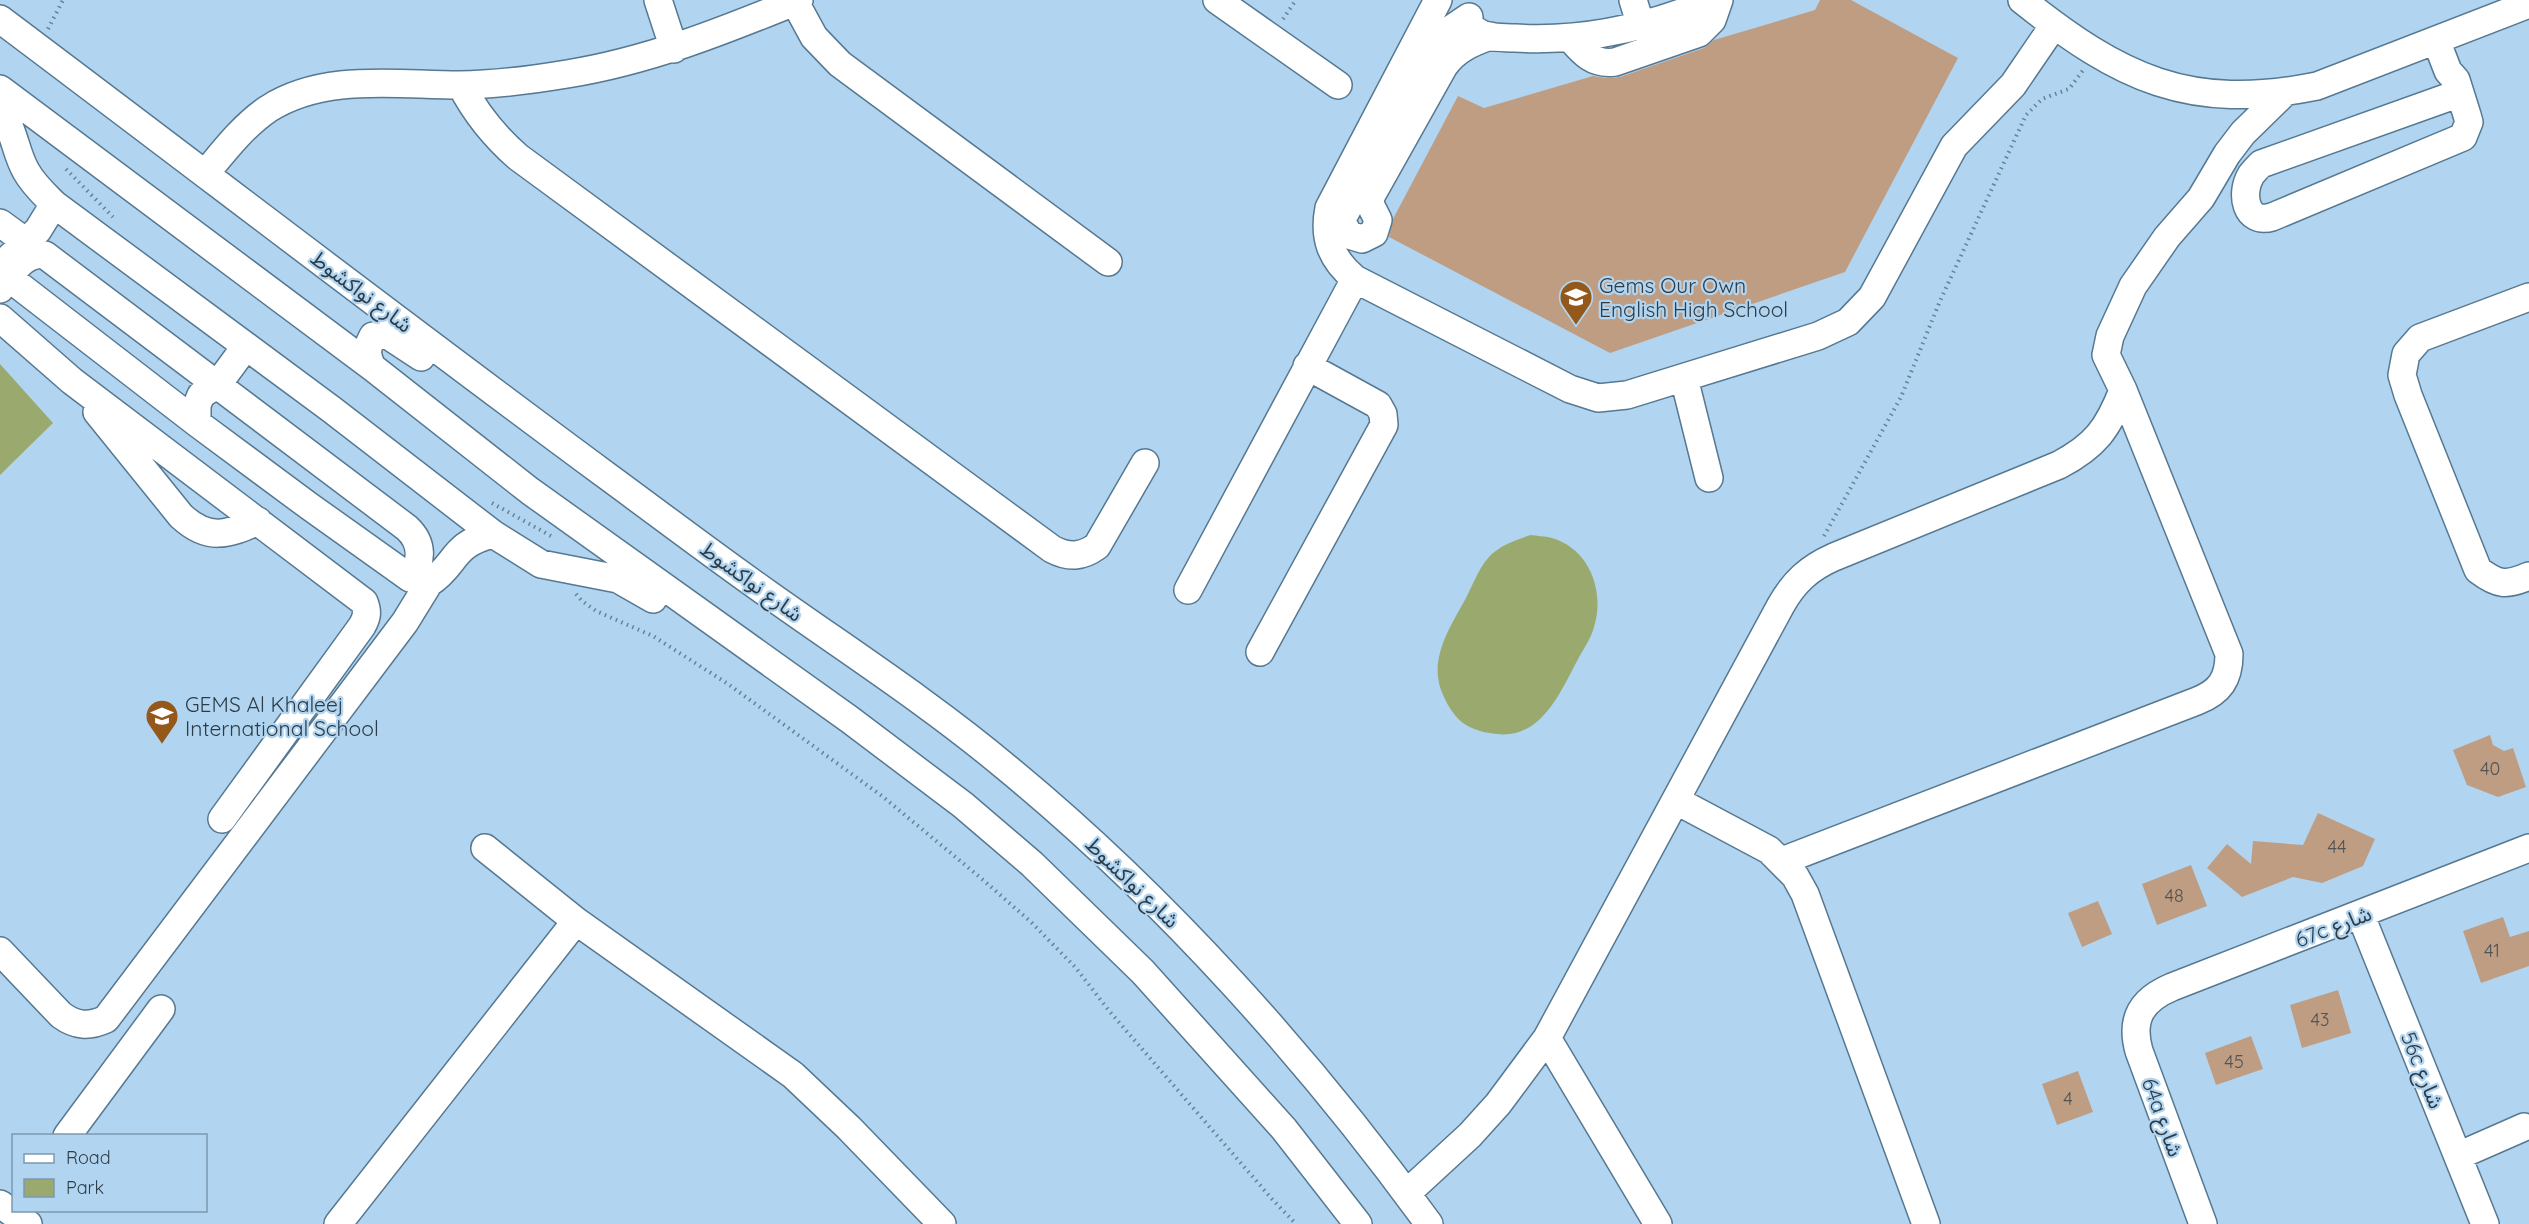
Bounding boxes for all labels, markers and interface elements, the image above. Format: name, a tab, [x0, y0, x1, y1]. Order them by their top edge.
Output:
street label: شارع نواكشوط	[304, 244, 418, 340]
place label: Gems Our Own English High School	[1599, 272, 1788, 322]
school or university icon: Gems Our Own English High School	[1558, 279, 1594, 326]
street label: شارع نواكشوط	[694, 535, 808, 629]
place label: GEMS Al Khaleej International School	[185, 691, 379, 741]
school or university icon: GEMS Al Khaleej International School	[144, 698, 180, 745]
house number: 40	[2480, 757, 2500, 780]
street label: شارع نواكشوط	[1079, 831, 1185, 935]
house number: 44	[2328, 835, 2346, 858]
house number: 48	[2164, 884, 2184, 907]
street label: 67c شارع	[2291, 900, 2376, 955]
house number: 41	[2484, 939, 2500, 962]
house number: 43	[2311, 1008, 2329, 1031]
street label: 56c شارع	[2393, 1028, 2450, 1113]
house number: 45	[2224, 1050, 2244, 1073]
street label: 64a شارع	[2134, 1074, 2189, 1161]
house number: 4	[2063, 1087, 2073, 1110]
legend	[12, 1134, 207, 1212]
text: Road	[66, 1146, 111, 1169]
text: Park	[66, 1176, 104, 1199]

